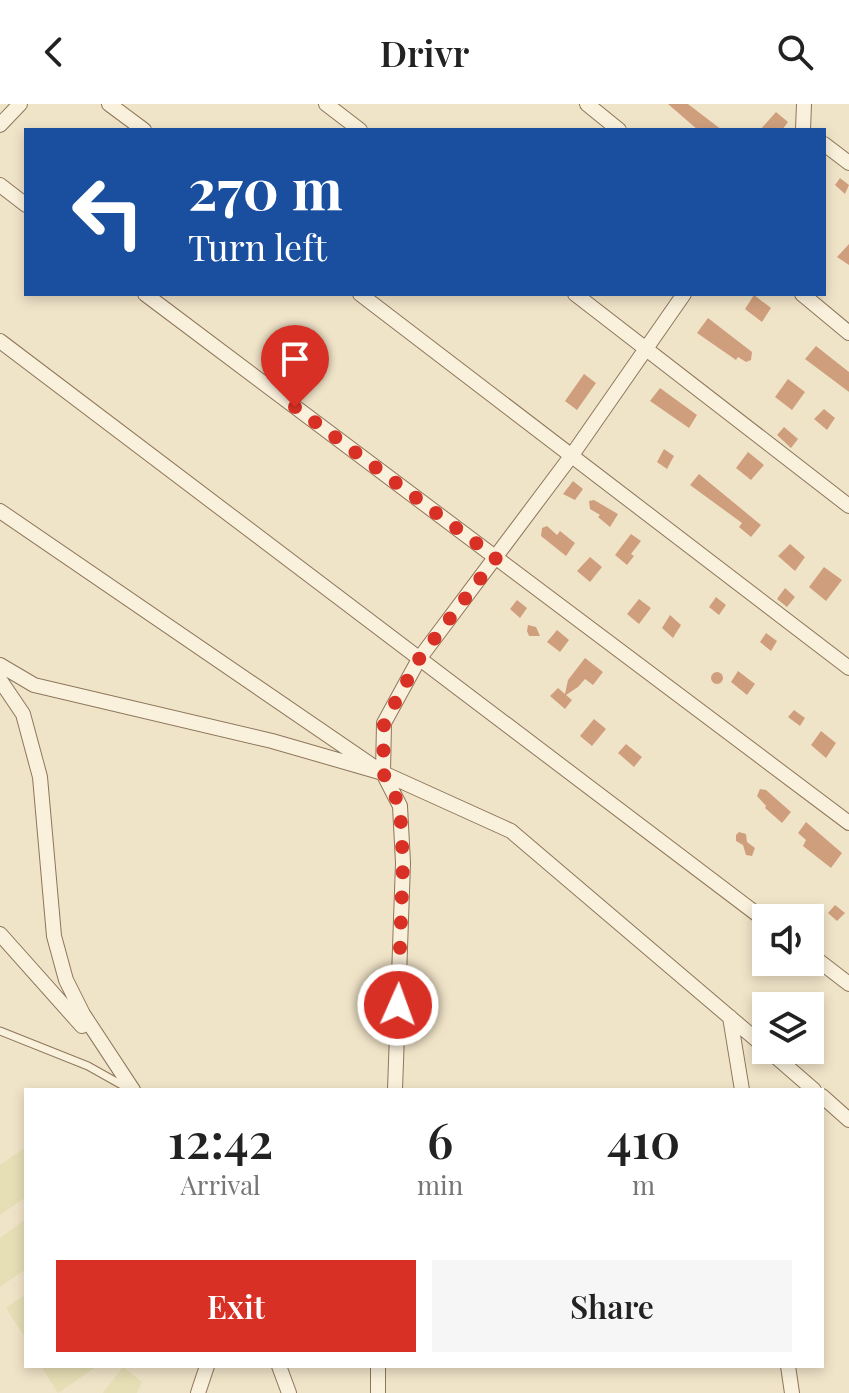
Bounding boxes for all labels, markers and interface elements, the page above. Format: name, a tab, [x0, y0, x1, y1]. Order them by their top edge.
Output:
text: Drivr	[380, 28, 469, 76]
icon: back	[32, 30, 76, 74]
icon: search	[773, 30, 817, 74]
text: 270 m	[188, 150, 343, 225]
icon: left	[56, 160, 160, 264]
text: Turn left	[188, 222, 327, 270]
pin	[261, 325, 329, 407]
icon: arrive	[273, 337, 317, 381]
map controls	[752, 904, 824, 1064]
button: sound	[752, 904, 824, 976]
position arrow	[356, 963, 440, 1047]
button: layers	[752, 992, 824, 1064]
text: 12:42	[168, 1107, 273, 1171]
text: 6	[427, 1107, 453, 1171]
text: 410	[607, 1107, 680, 1171]
text: Arrival	[180, 1167, 261, 1202]
text: min	[417, 1167, 463, 1202]
text: m	[632, 1167, 655, 1202]
button: Exit	[56, 1260, 416, 1352]
button: Share	[432, 1260, 792, 1352]

